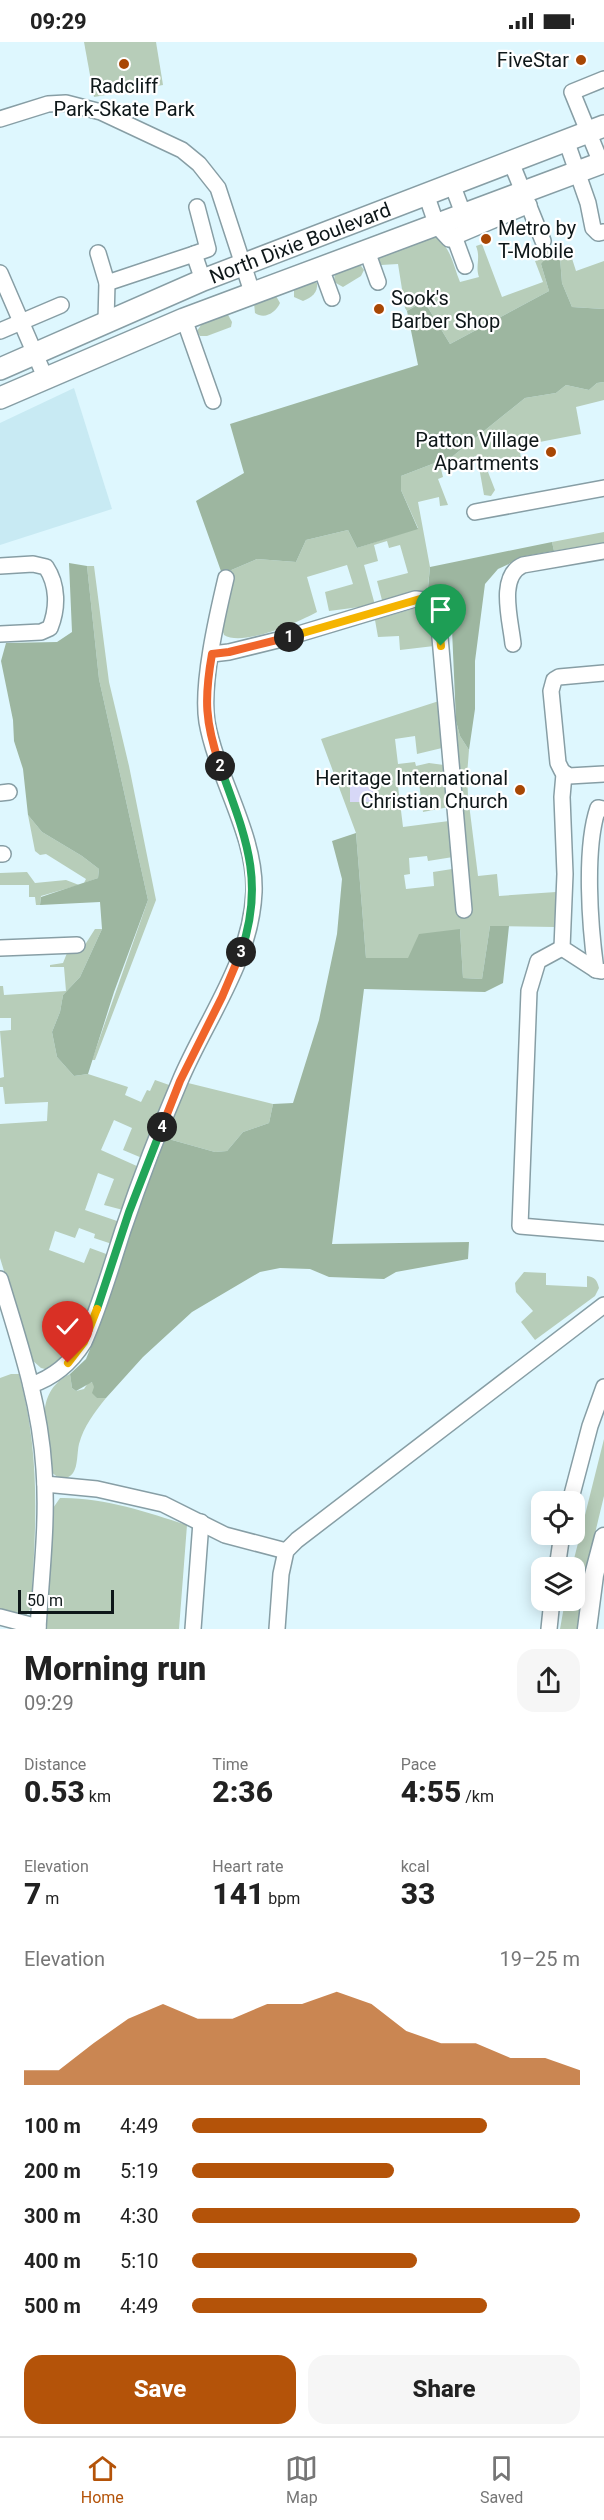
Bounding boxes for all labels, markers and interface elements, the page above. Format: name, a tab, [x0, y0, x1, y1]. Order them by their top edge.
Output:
text: 09:29	[30, 9, 87, 34]
place label: FiveStar	[497, 48, 569, 72]
marker: FiveStar	[574, 53, 588, 67]
marker: Radcliff Park-Skate Park	[117, 57, 131, 71]
place label: Radcliff Park-Skate Park	[53, 74, 195, 121]
street label: North Dixie Boulevard	[206, 197, 394, 289]
place label: Metro by T-Mobile	[498, 216, 577, 263]
marker: Metro by T-Mobile	[479, 232, 493, 246]
place label: Sook's Barber Shop	[391, 286, 500, 333]
marker: Sook's Barber Shop	[372, 302, 386, 316]
place label: Patton Village Apartments	[415, 428, 539, 475]
marker: Patton Village Apartments	[544, 445, 558, 459]
pin	[415, 584, 466, 646]
icon: arrive	[424, 593, 457, 626]
pin: 1	[274, 622, 304, 652]
text: 1	[284, 627, 294, 646]
pin: 2	[205, 751, 235, 781]
text: 2	[215, 756, 225, 775]
place label: Heritage International Christian Church	[315, 766, 508, 813]
marker: Heritage International Christian Church	[513, 783, 527, 797]
pin: 3	[226, 937, 256, 967]
text: 3	[236, 942, 246, 961]
pin: 4	[147, 1112, 177, 1142]
text: 4	[157, 1117, 167, 1136]
pin	[42, 1301, 93, 1363]
icon: check	[51, 1310, 84, 1343]
map controls	[531, 1491, 585, 1611]
button: locate	[531, 1491, 585, 1545]
button: layers	[531, 1557, 585, 1611]
scale bar	[18, 1587, 114, 1614]
text: 50 m	[27, 1591, 63, 1610]
text: Morning run	[24, 1649, 206, 1688]
button: share	[517, 1649, 580, 1712]
text: 09:29	[24, 1691, 74, 1715]
text: Distance	[24, 1755, 86, 1774]
text: Time	[212, 1755, 248, 1774]
text: Pace	[401, 1755, 436, 1774]
text: 0.53	[24, 1774, 85, 1809]
text: 2:36	[212, 1774, 273, 1809]
text: 4:55	[401, 1774, 461, 1809]
text: km	[85, 1787, 111, 1806]
text: /km	[461, 1787, 494, 1806]
text: Elevation	[24, 1857, 89, 1876]
text: Heart rate	[212, 1857, 283, 1876]
text: kcal	[401, 1857, 430, 1876]
text: 7	[24, 1876, 41, 1911]
text: 141	[212, 1876, 264, 1911]
text: 33	[401, 1876, 435, 1911]
text: m	[41, 1889, 59, 1908]
text: bpm	[264, 1889, 300, 1908]
text: Elevation	[24, 1947, 105, 1971]
text: 19–25 m	[499, 1947, 580, 1971]
text: 100 m	[24, 2114, 81, 2138]
text: 4:49	[120, 2114, 159, 2138]
text: 200 m	[24, 2159, 81, 2183]
text: 5:19	[120, 2159, 159, 2183]
text: 300 m	[24, 2204, 81, 2228]
text: 4:30	[120, 2204, 159, 2228]
text: 400 m	[24, 2249, 81, 2273]
text: 5:10	[120, 2249, 159, 2273]
text: 500 m	[24, 2294, 81, 2318]
text: 4:49	[120, 2294, 159, 2318]
button: Save	[24, 2355, 296, 2424]
button: Share	[308, 2355, 580, 2424]
tab: Home	[81, 2452, 124, 2507]
tab: Map	[285, 2452, 318, 2507]
tab: Saved	[480, 2452, 523, 2507]

